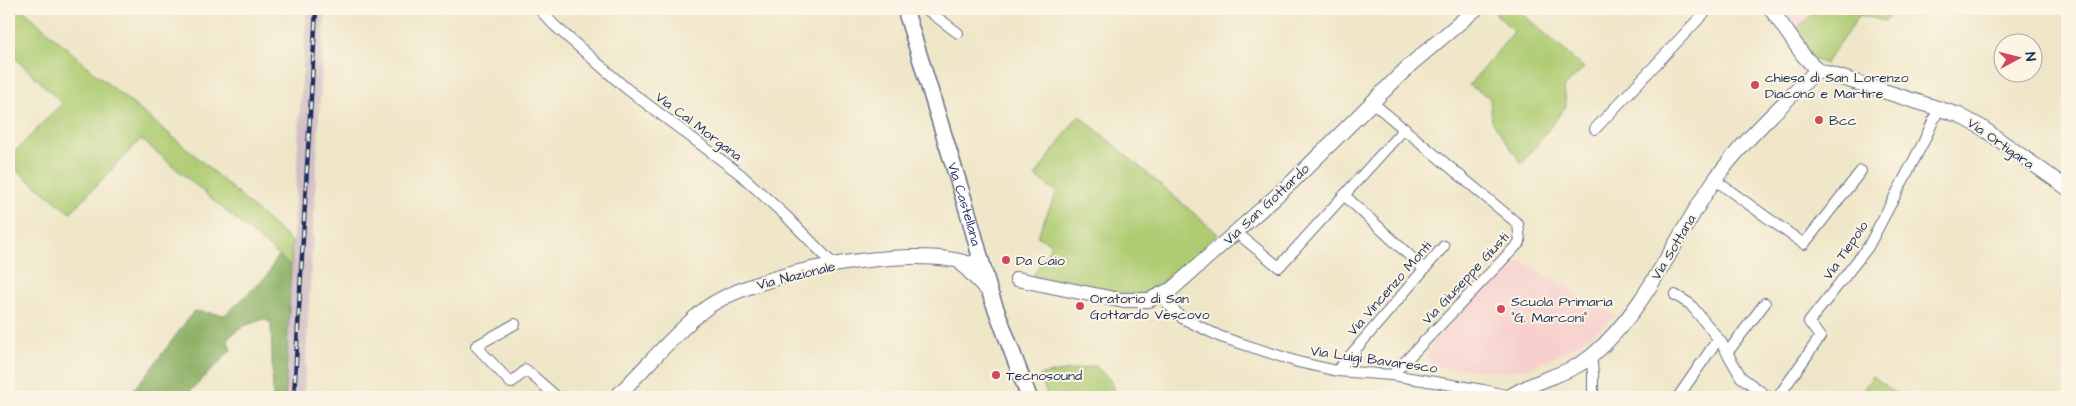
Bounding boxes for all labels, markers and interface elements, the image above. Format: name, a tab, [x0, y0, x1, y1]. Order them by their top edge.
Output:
north arrow	[1994, 32, 2044, 82]
text: N	[2019, 51, 2040, 62]
place label: chiesa di San Lorenzo Diacono e Martire	[1765, 68, 1909, 104]
marker: chiesa di San Lorenzo Diacono e Martire	[1749, 79, 1761, 91]
street label: Via Cal Morgana	[651, 87, 746, 166]
place label: Bcc	[1829, 111, 1857, 131]
street label: Via Ortigara	[1963, 113, 2038, 174]
marker: Bcc	[1813, 114, 1825, 126]
street label: Via San Gottardo	[1219, 159, 1314, 250]
street label: Via Castellana	[942, 160, 986, 248]
street label: Via Sottana	[1646, 211, 1701, 284]
street label: Via Tiepolo	[1818, 217, 1874, 284]
street label: Via Giuseppe Giusti	[1418, 228, 1514, 329]
street label: Via Vincenzo Monti	[1343, 237, 1437, 340]
place label: Da Caio	[1016, 251, 1065, 271]
marker: Da Caio	[1000, 254, 1012, 266]
street label: Via Nazionale	[755, 256, 838, 295]
place label: Oratorio di San Gottardo Vescovo	[1090, 289, 1210, 325]
place label: Scuola Primaria "G. Marconi"	[1511, 292, 1613, 328]
marker: Oratorio di San Gottardo Vescovo	[1074, 300, 1086, 312]
marker: Scuola Primaria "G. Marconi"	[1495, 303, 1507, 315]
street label: Via Luigi Bavaresco	[1309, 341, 1439, 379]
place label: Tecnosound	[1006, 366, 1082, 386]
marker: Tecnosound	[990, 369, 1002, 381]

